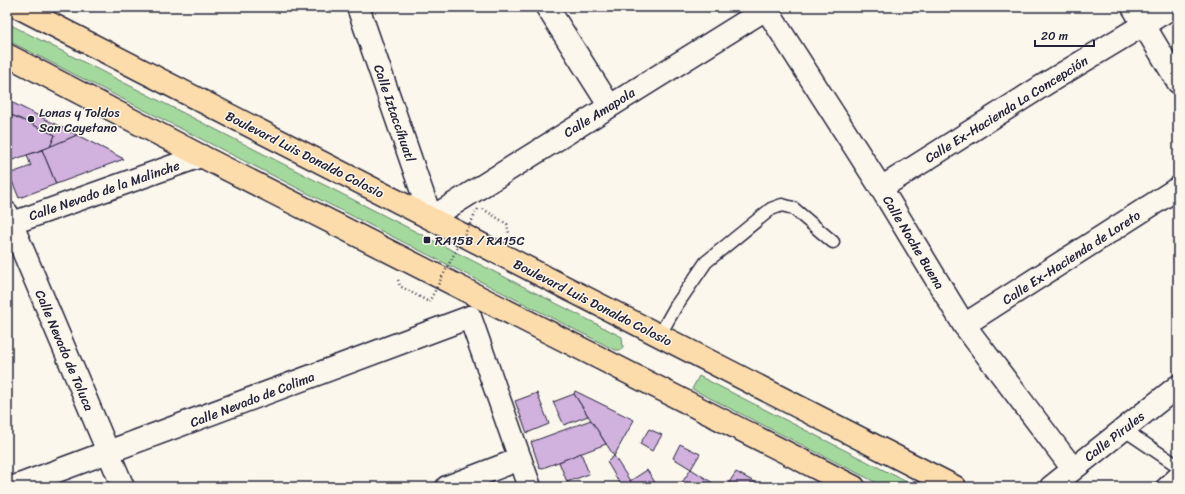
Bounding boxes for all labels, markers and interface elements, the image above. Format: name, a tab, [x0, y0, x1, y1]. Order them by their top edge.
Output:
scale bar	[1035, 22, 1094, 48]
text: 20 m	[1041, 25, 1068, 47]
street label: Calle Ex-Hacienda La Concepción	[920, 50, 1093, 169]
street label: Calle Iztaccíhuatl	[367, 61, 422, 165]
street label: Calle Amapola	[559, 81, 640, 144]
place label: Lonas y Toldos San Cayetano	[39, 101, 120, 139]
street label: Boulevard Luis Donaldo Colosio	[221, 104, 388, 205]
marker: Lonas y Toldos San Cayetano	[26, 114, 36, 124]
street label: Calle Nevado de la Malinche	[26, 154, 183, 227]
street label: Calle Noche Buena	[876, 191, 951, 294]
street label: Calle Ex-Hacienda de Loreto	[997, 204, 1145, 311]
place label: RA15B / RA15C	[435, 229, 525, 252]
marker: RA15B / RA15C	[422, 235, 432, 245]
street label: Boulevard Luis Donaldo Colosio	[509, 252, 676, 353]
street label: Calle Nevado de Toluca	[29, 286, 101, 415]
street label: Calle Nevado de Colima	[186, 365, 318, 434]
street label: Calle Pirules	[1079, 405, 1150, 468]

